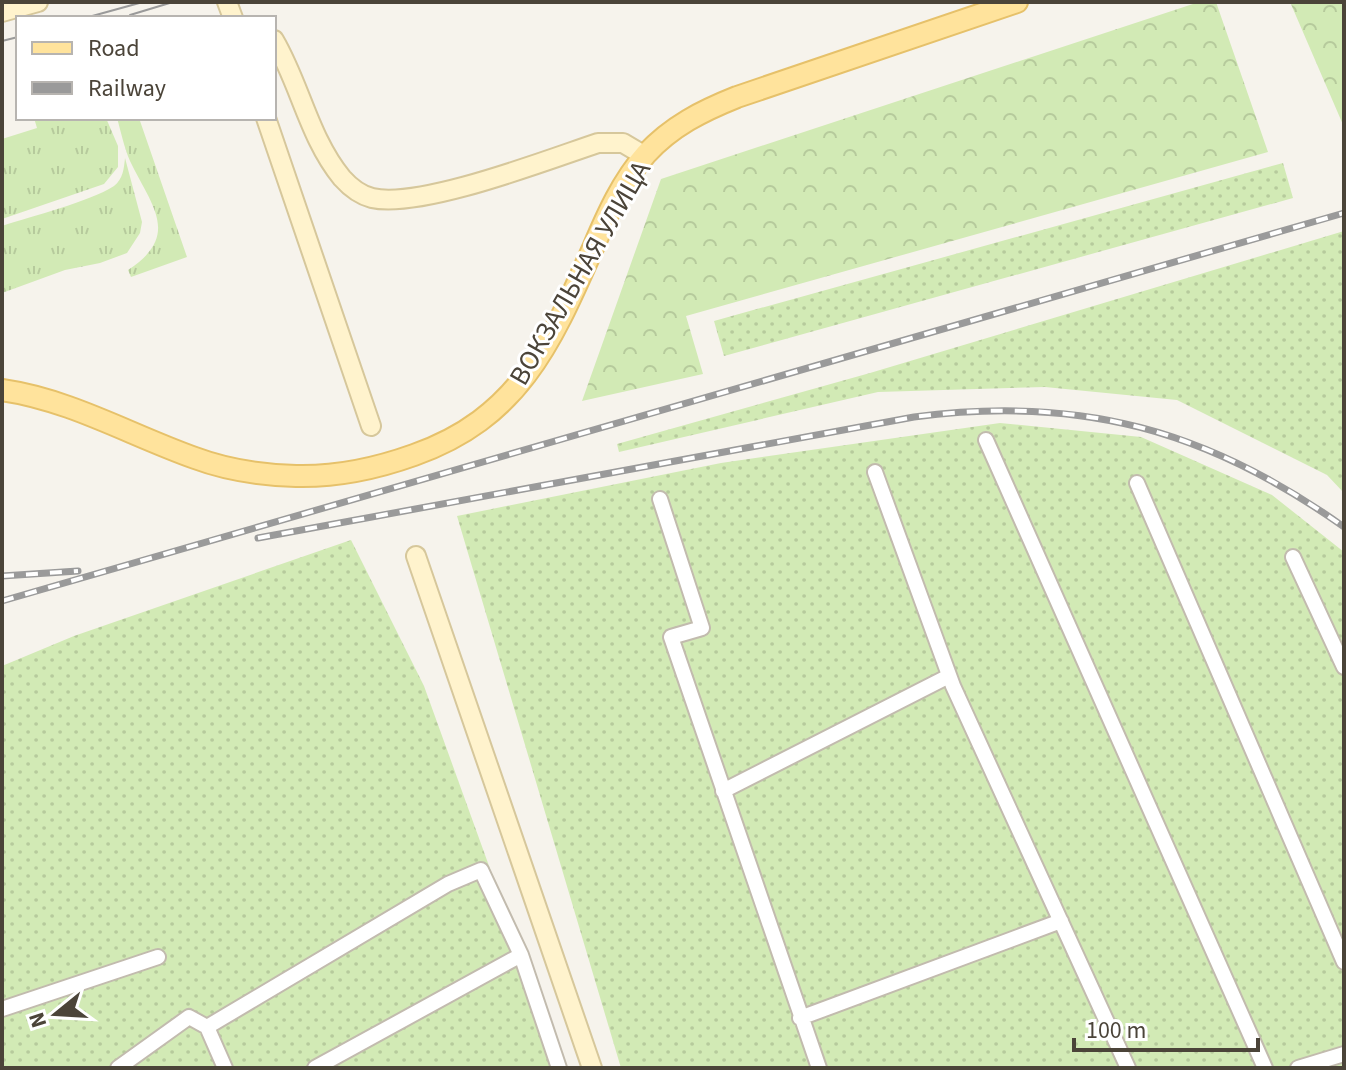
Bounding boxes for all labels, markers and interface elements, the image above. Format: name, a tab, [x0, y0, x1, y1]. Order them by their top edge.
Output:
legend	[16, 16, 276, 120]
text: Road	[88, 31, 140, 66]
text: Railway	[88, 71, 166, 106]
street label: ВОКЗАЛЬНАЯ УЛИЦА	[499, 153, 661, 393]
north arrow	[16, 974, 96, 1054]
scale bar	[1074, 1002, 1258, 1052]
text: N	[20, 1008, 55, 1032]
text: 100 m	[1086, 1013, 1146, 1048]

